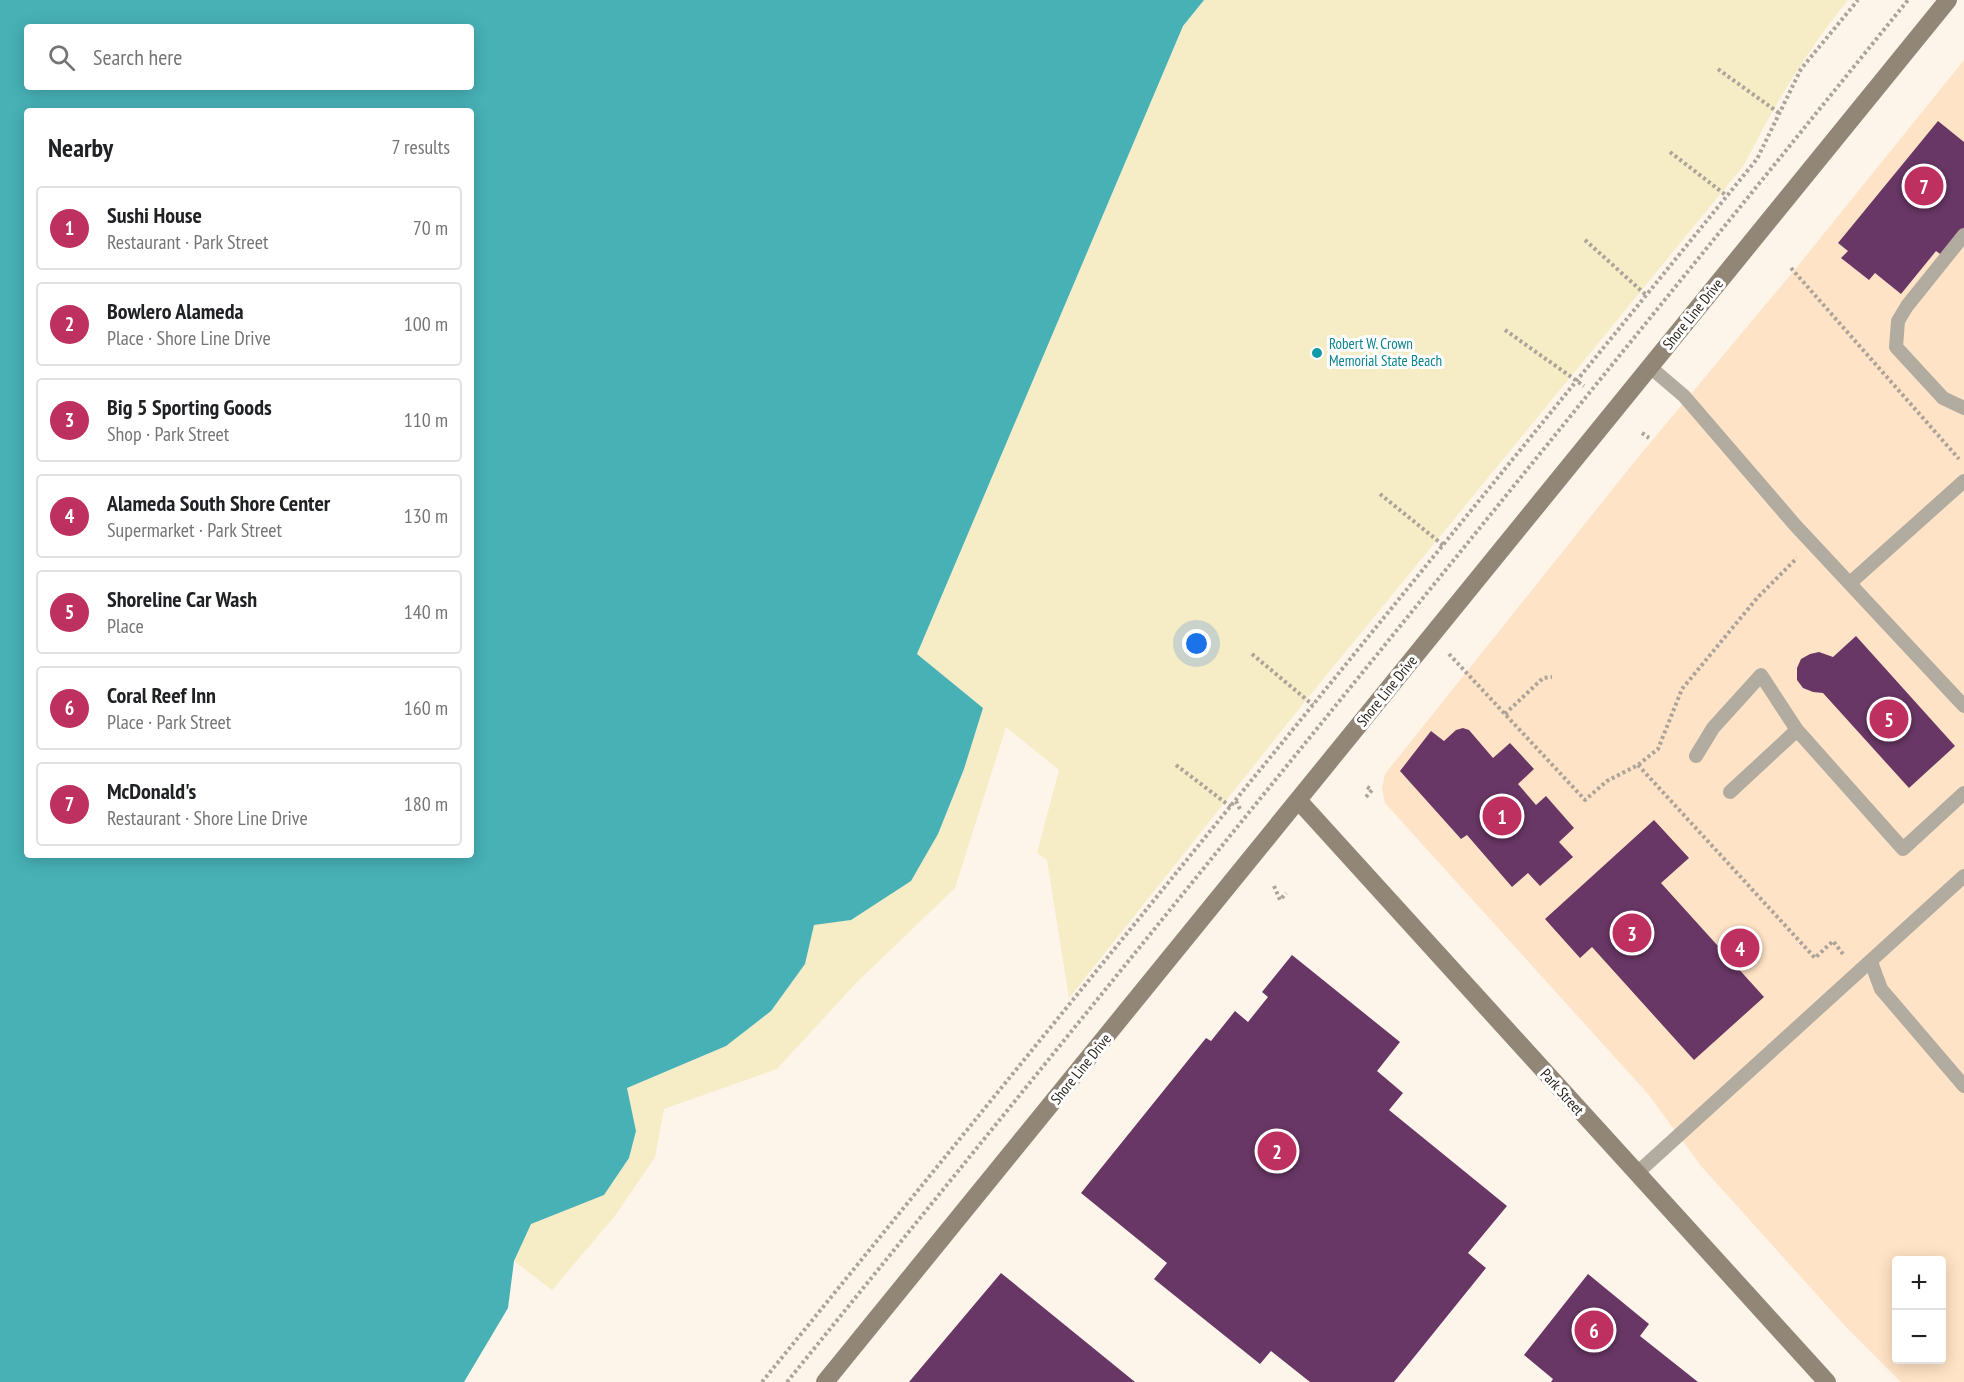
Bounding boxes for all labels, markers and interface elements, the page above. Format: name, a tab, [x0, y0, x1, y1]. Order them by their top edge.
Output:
search box	[24, 24, 474, 90]
icon: search	[45, 41, 78, 74]
text: Search here	[93, 43, 182, 71]
text: Nearby	[48, 131, 113, 164]
text: 7 results	[392, 134, 450, 160]
pin: 7	[1904, 164, 1944, 208]
text: Sushi House	[107, 201, 202, 229]
text: 1	[65, 215, 74, 241]
text: 70 m	[413, 215, 448, 241]
text: Restaurant · Park Street	[107, 229, 268, 255]
street label: Shore Line Drive	[1658, 274, 1727, 353]
text: Bowlero Alameda	[107, 297, 244, 325]
text: 2	[65, 311, 74, 337]
text: 100 m	[404, 311, 448, 337]
text: Place · Shore Line Drive	[107, 325, 271, 351]
place label: Robert W. Crown Memorial State Beach	[1329, 334, 1442, 370]
marker: Robert W. Crown Memorial State Beach	[1310, 346, 1324, 360]
text: Big 5 Sporting Goods	[107, 393, 272, 421]
text: 3	[65, 407, 74, 433]
text: 110 m	[404, 407, 448, 433]
text: Shop · Park Street	[107, 421, 229, 447]
text: Alameda South Shore Center	[107, 489, 330, 517]
text: 4	[65, 503, 74, 529]
text: 130 m	[404, 503, 448, 529]
text: Supermarket · Park Street	[107, 517, 282, 543]
text: Shoreline Car Wash	[107, 585, 257, 613]
text: 5	[65, 599, 74, 625]
text: 140 m	[404, 599, 448, 625]
text: Place	[107, 613, 144, 639]
your location	[1182, 629, 1211, 658]
street label: Shore Line Drive	[1352, 651, 1421, 730]
text: Coral Reef Inn	[107, 681, 216, 709]
text: 6	[65, 695, 74, 721]
text: 160 m	[404, 695, 448, 721]
pin: 5	[1870, 696, 1908, 742]
text: Place · Park Street	[107, 709, 231, 735]
text: McDonald's	[107, 777, 196, 805]
text: 7	[65, 791, 74, 817]
text: 180 m	[404, 791, 448, 817]
pin: 1	[1482, 794, 1522, 838]
text: Restaurant · Shore Line Drive	[107, 805, 308, 831]
pin: 3	[1612, 910, 1652, 956]
pin: 4	[1720, 926, 1760, 970]
street label: Shore Line Drive	[1046, 1029, 1115, 1108]
street label: Park Street	[1537, 1064, 1588, 1119]
pin: 2	[1258, 1128, 1296, 1174]
map controls	[1892, 1256, 1946, 1364]
button: +	[1892, 1256, 1946, 1310]
pin: 6	[1574, 1308, 1614, 1352]
button: −	[1892, 1310, 1946, 1364]

